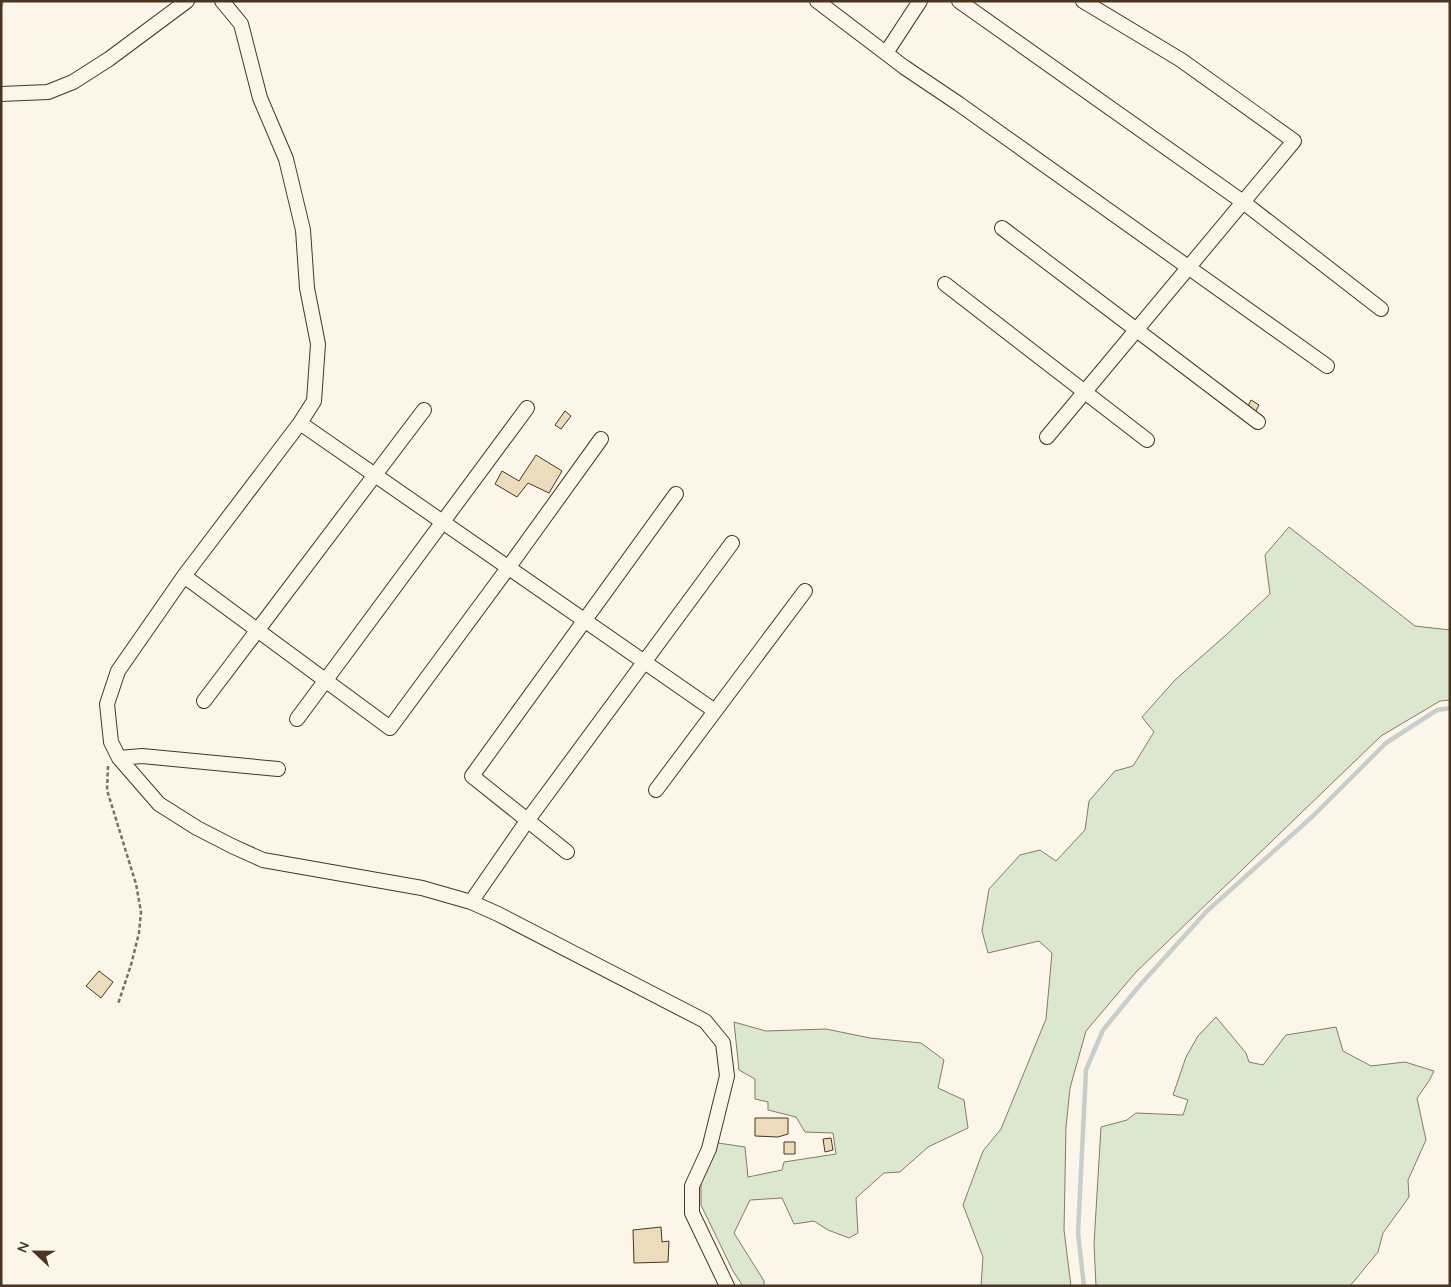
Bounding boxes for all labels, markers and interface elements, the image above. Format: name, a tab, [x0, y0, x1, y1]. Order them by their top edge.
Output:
north arrow	[10, 1227, 60, 1277]
text: N	[13, 1239, 33, 1255]

